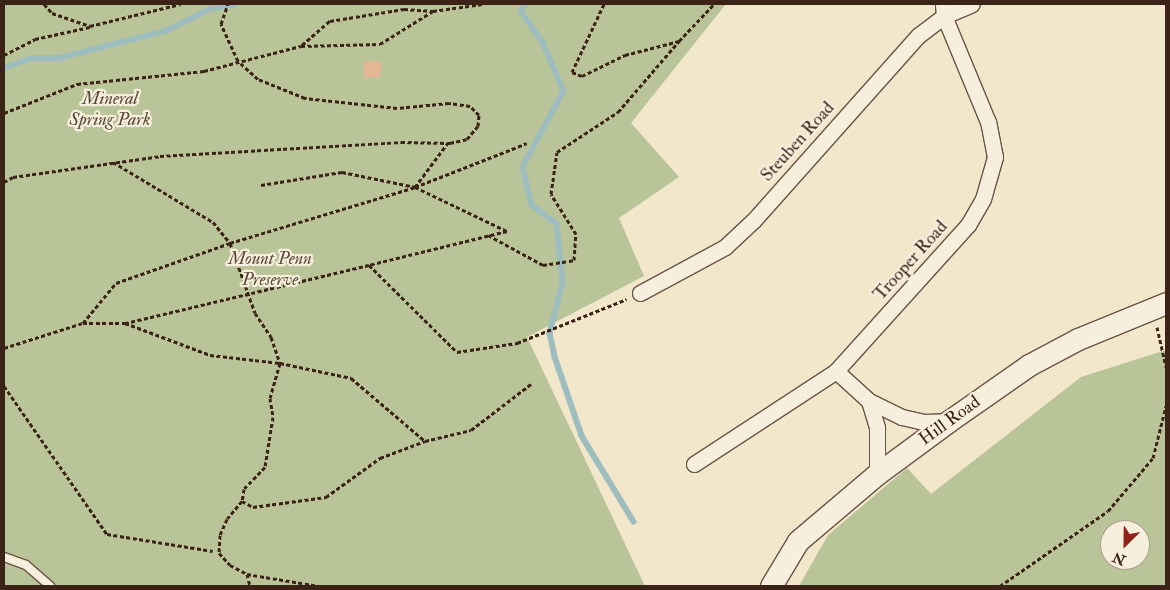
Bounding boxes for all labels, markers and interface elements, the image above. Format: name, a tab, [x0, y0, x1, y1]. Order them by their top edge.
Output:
park label: Mineral Spring Park	[70, 89, 150, 132]
street label: Steuben Road	[757, 98, 839, 186]
street label: Trooper Road	[869, 217, 953, 305]
park label: Mount Penn Preserve	[228, 249, 312, 292]
street label: Hill Road	[915, 392, 985, 450]
north arrow	[1100, 520, 1150, 570]
text: N	[1110, 548, 1128, 569]

